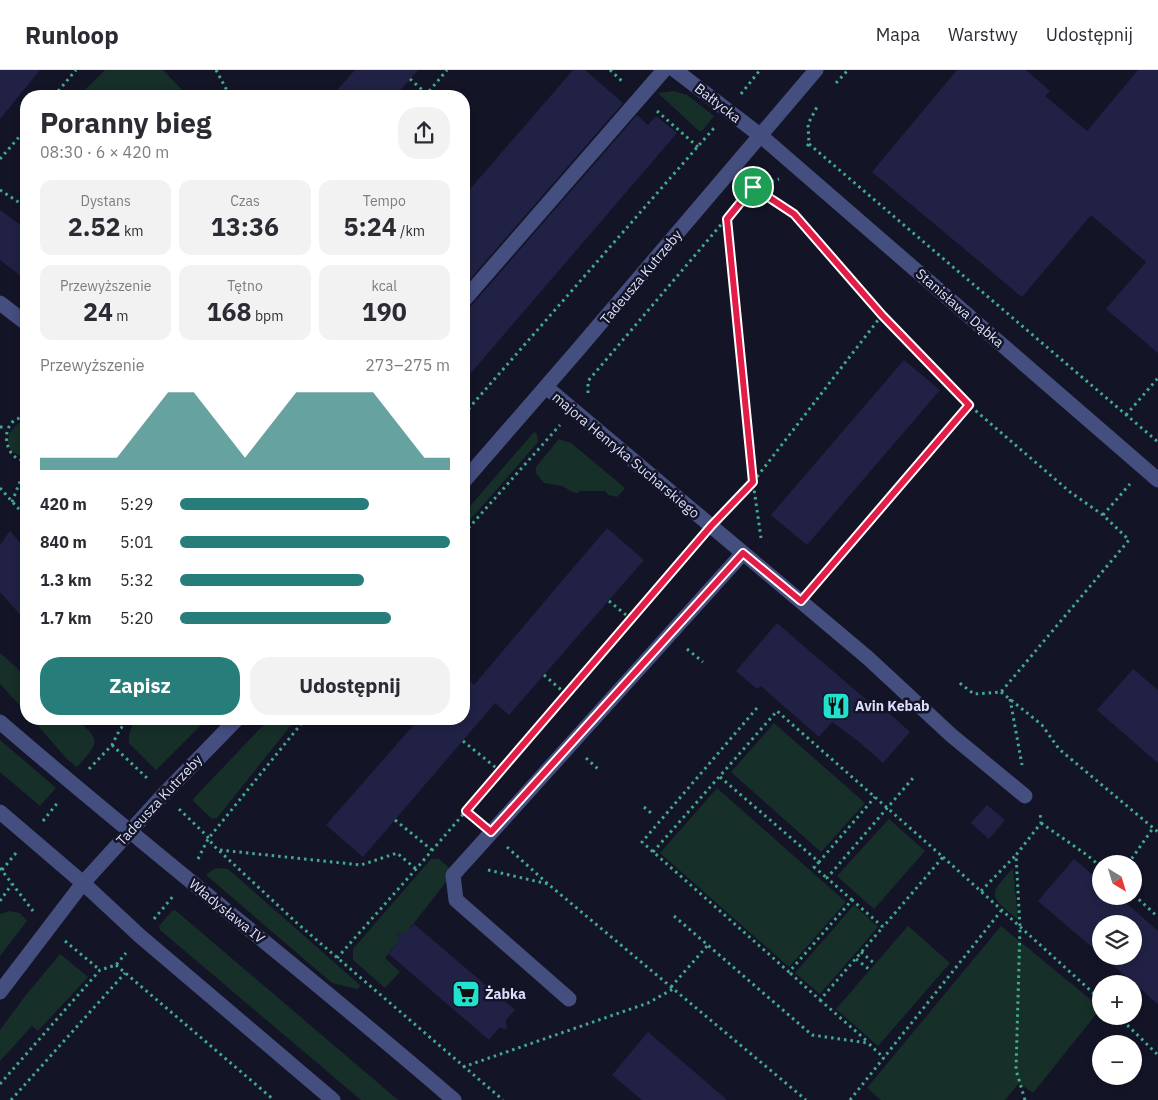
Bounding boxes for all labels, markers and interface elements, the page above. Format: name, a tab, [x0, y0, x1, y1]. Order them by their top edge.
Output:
text: Runloop	[25, 19, 119, 51]
text: Mapa	[876, 23, 920, 46]
text: Warstwy	[948, 23, 1018, 46]
text: Udostępnij	[1046, 23, 1133, 46]
street label: Bałtycka	[691, 79, 745, 127]
text: Poranny bieg	[40, 104, 211, 141]
button: share	[398, 107, 450, 159]
text: 08:30 · 6 × 420 m	[40, 142, 169, 162]
pin	[732, 166, 774, 208]
icon: arrive	[739, 173, 767, 201]
text: Dystans	[81, 192, 131, 210]
text: Czas	[230, 192, 260, 210]
text: Tempo	[363, 192, 406, 210]
text: 2.52	[68, 210, 121, 243]
text: 13:36	[211, 210, 279, 243]
text: 5:24	[344, 210, 397, 243]
text: km	[121, 222, 144, 240]
text: /km	[397, 222, 425, 240]
street label: Tadeusza Kutrzeby	[596, 226, 686, 328]
street label: Stanisława Dąbka	[912, 265, 1008, 352]
text: Przewyższenie	[60, 277, 151, 295]
text: Tętno	[227, 277, 263, 295]
text: kcal	[372, 277, 397, 295]
text: 24	[83, 295, 113, 328]
text: 168	[207, 295, 252, 328]
text: 190	[362, 295, 407, 328]
text: m	[113, 307, 128, 325]
text: bpm	[252, 307, 283, 325]
text: Przewyższenie	[40, 355, 145, 375]
text: 273–275 m	[365, 355, 450, 375]
street label: majora Henryka Sucharskiego	[549, 388, 704, 522]
text: 420 m	[40, 494, 87, 514]
text: 5:29	[120, 494, 153, 514]
text: 840 m	[40, 532, 87, 552]
text: 5:01	[120, 532, 153, 552]
text: 1.3 km	[40, 570, 91, 590]
text: 5:32	[120, 570, 153, 590]
text: 1.7 km	[40, 608, 91, 628]
text: 5:20	[120, 608, 153, 628]
button: Zapisz	[40, 657, 240, 715]
button: Udostępnij	[250, 657, 450, 715]
restaurant icon: Avin Kebab	[821, 691, 851, 721]
place label: Avin Kebab	[855, 697, 930, 715]
street label: Tadeusza Kutrzeby	[112, 751, 206, 849]
north arrow	[1092, 855, 1142, 905]
map controls	[1092, 855, 1142, 1085]
street label: Władysława IV	[185, 875, 269, 947]
button: layers	[1092, 915, 1142, 965]
button: +	[1092, 975, 1142, 1025]
supermarket icon: Żabka	[451, 979, 481, 1009]
place label: Żabka	[485, 985, 526, 1003]
button: −	[1092, 1035, 1142, 1085]

